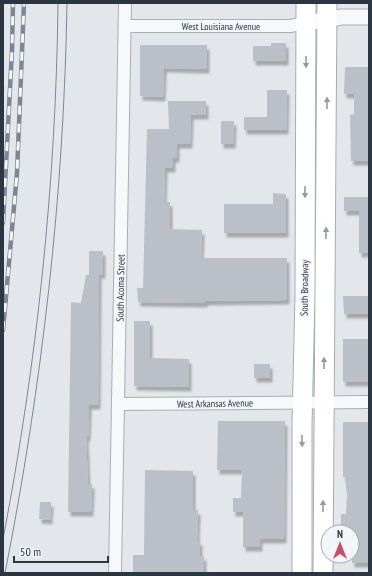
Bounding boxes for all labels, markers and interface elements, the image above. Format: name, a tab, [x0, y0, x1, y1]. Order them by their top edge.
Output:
street label: West Louisiana Avenue	[182, 20, 260, 33]
one-way arrow	[303, 56, 309, 69]
one-way arrow	[324, 96, 330, 109]
one-way arrow	[302, 186, 308, 199]
one-way arrow	[322, 227, 329, 239]
street label: South Acoma Street	[113, 254, 128, 322]
street label: South Broadway	[298, 260, 311, 316]
one-way arrow	[321, 356, 327, 369]
street label: West Arkansas Avenue	[177, 396, 253, 411]
one-way arrow	[299, 435, 305, 448]
one-way arrow	[320, 499, 326, 512]
north arrow	[320, 524, 360, 564]
text: N	[337, 527, 343, 541]
scale bar	[14, 538, 108, 564]
text: 50 m	[20, 544, 41, 559]

